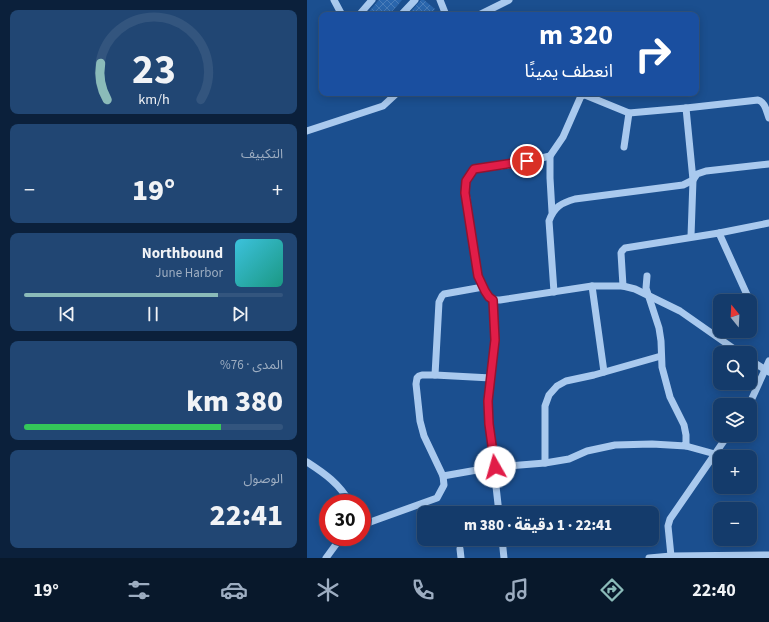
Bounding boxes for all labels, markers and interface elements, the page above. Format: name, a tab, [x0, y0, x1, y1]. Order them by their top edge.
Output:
text: 320 m	[539, 15, 613, 55]
icon: right	[627, 28, 679, 80]
text: 23	[132, 40, 175, 100]
text: انعطف يمينًا	[524, 59, 613, 84]
text: km/h	[138, 89, 169, 110]
pin	[510, 144, 544, 178]
text: التكييف	[241, 145, 283, 163]
icon: arrive	[516, 150, 538, 172]
text: 19°	[132, 169, 175, 212]
text: −	[24, 174, 35, 206]
text: +	[272, 174, 283, 206]
text: Northbound	[142, 243, 223, 264]
text: June Harbor	[155, 264, 223, 282]
north arrow	[713, 294, 757, 338]
map controls	[713, 294, 757, 546]
icon: previous	[56, 303, 78, 325]
icon: pause	[142, 303, 164, 325]
icon: next	[229, 303, 251, 325]
button: search	[713, 346, 757, 390]
text: المدى · 76%	[220, 356, 283, 374]
text: 380 km	[186, 380, 283, 423]
button: layers	[713, 398, 757, 442]
position arrow	[474, 446, 516, 488]
button: +	[713, 450, 757, 494]
text: الوصول	[243, 470, 283, 488]
text: 22:41	[210, 494, 283, 537]
speed limit sign: 30	[319, 494, 371, 546]
button: −	[713, 502, 757, 546]
text: 22:41 · 1 دقيقة · 380 m	[464, 515, 612, 536]
icon: filters	[125, 576, 153, 604]
icon: car	[220, 576, 248, 604]
icon: climate	[314, 576, 342, 604]
icon: phone	[409, 576, 437, 604]
icon: music	[503, 576, 531, 604]
icon: directions	[598, 576, 626, 604]
text: 19°	[33, 578, 59, 603]
text: 22:40	[692, 578, 736, 603]

